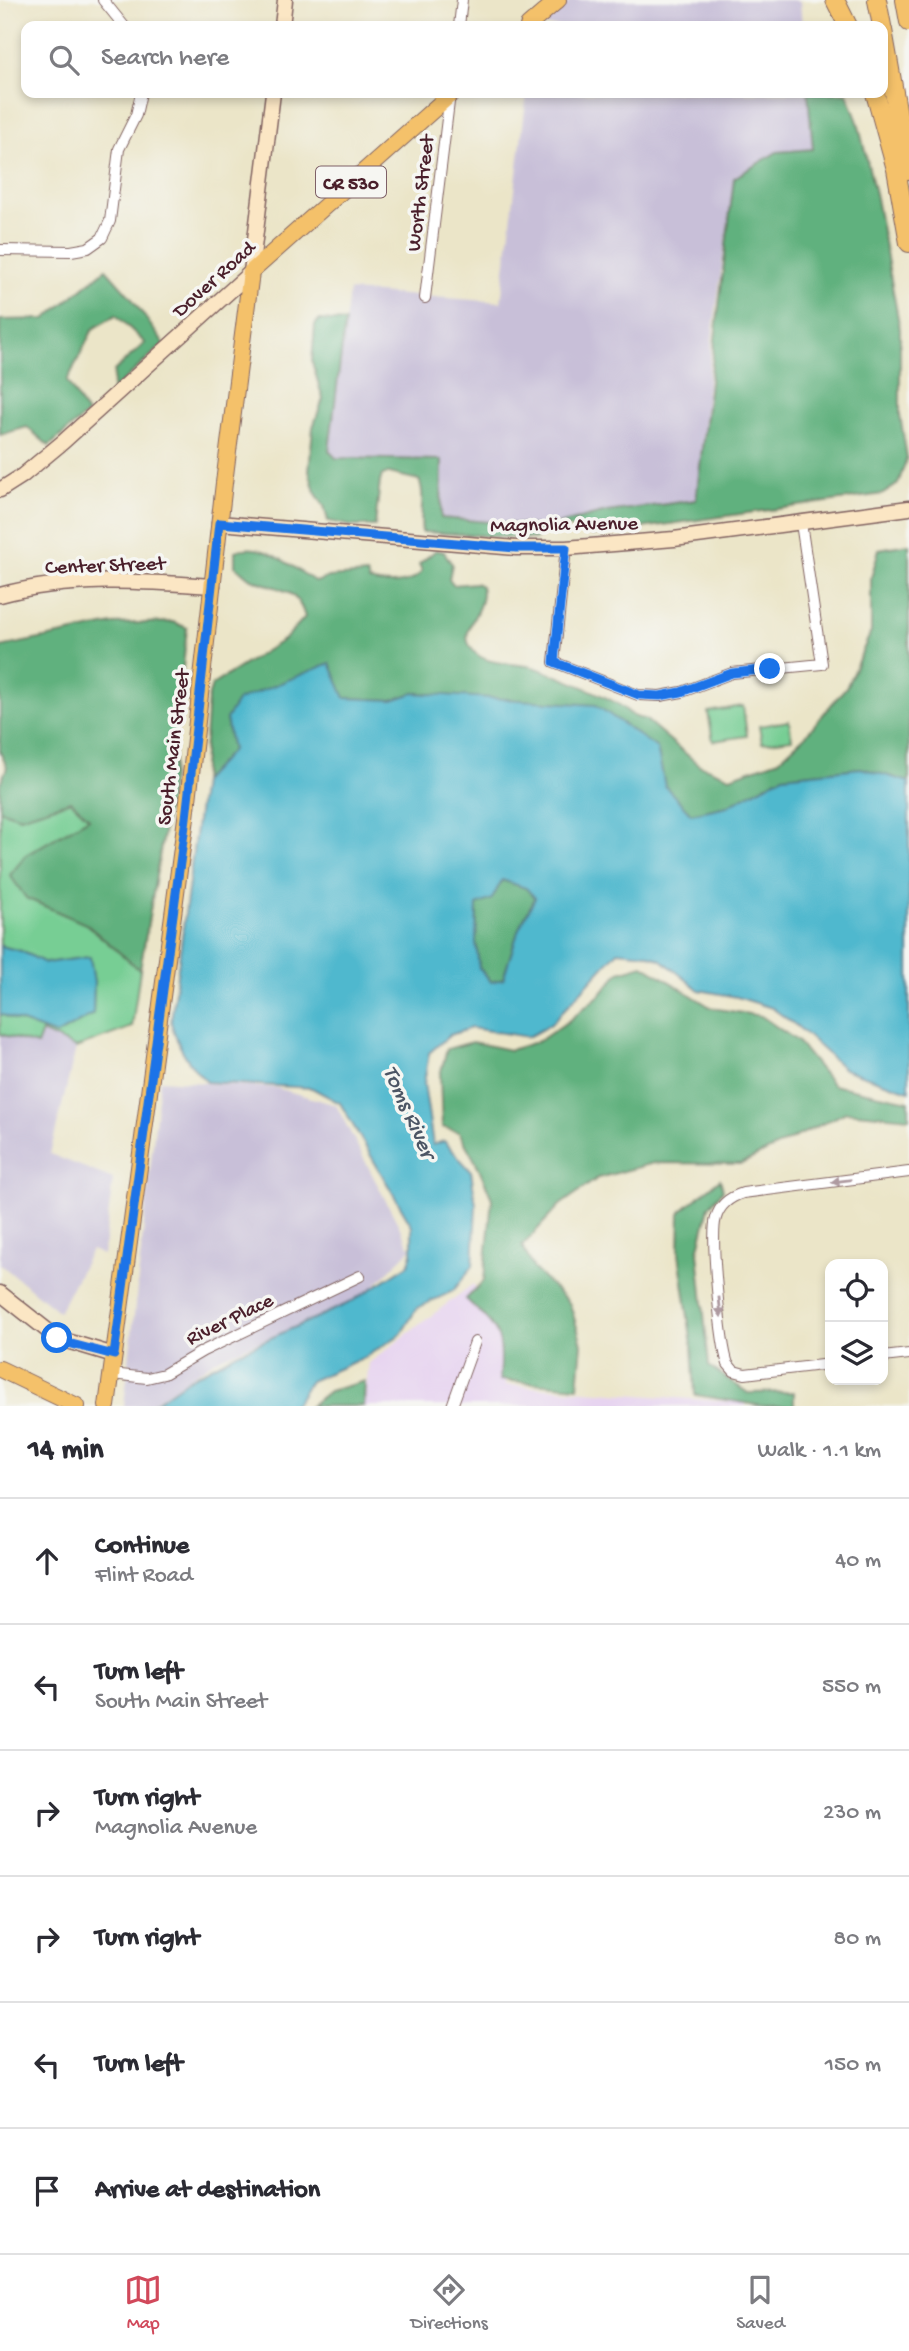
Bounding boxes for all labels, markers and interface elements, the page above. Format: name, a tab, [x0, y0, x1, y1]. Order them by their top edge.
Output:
search box	[21, 21, 888, 98]
icon: search	[45, 41, 83, 79]
text: Search here	[101, 44, 229, 75]
street label: Worth Street	[403, 131, 442, 253]
road number: CR 530	[316, 166, 386, 198]
street label: Dover Road	[167, 236, 263, 326]
street label: Magnolia Avenue	[490, 513, 639, 540]
street label: Center Street	[45, 553, 168, 582]
route end	[754, 653, 785, 684]
street label: South Main Street	[153, 666, 198, 827]
water label: Toms River	[375, 1062, 442, 1167]
one-way arrow	[830, 1175, 852, 1186]
map controls	[825, 1259, 888, 1385]
button: locate	[825, 1259, 888, 1322]
street label: River Place	[183, 1289, 279, 1353]
one-way arrow	[715, 1296, 726, 1318]
route start	[41, 1322, 72, 1353]
button: layers	[825, 1322, 888, 1385]
text: 14 min	[28, 1434, 103, 1469]
text: Walk · 1.1 km	[757, 1438, 881, 1465]
text: Continue	[95, 1532, 189, 1563]
icon: ahead	[28, 1542, 66, 1580]
text: 40 m	[835, 1548, 881, 1575]
text: Flint Road	[95, 1563, 193, 1590]
text: Turn left	[95, 1658, 183, 1689]
icon: left	[28, 1668, 66, 1706]
text: 550 m	[822, 1674, 881, 1701]
text: South Main Street	[95, 1689, 267, 1716]
text: Turn right	[95, 1784, 199, 1815]
icon: right	[28, 1794, 66, 1832]
text: 230 m	[823, 1800, 881, 1827]
text: Magnolia Avenue	[95, 1815, 257, 1842]
icon: right	[28, 1920, 66, 1958]
text: Turn right	[95, 1924, 199, 1955]
text: 80 m	[834, 1926, 881, 1953]
icon: left	[28, 2046, 66, 2084]
text: Turn left	[95, 2050, 183, 2081]
text: 150 m	[825, 2052, 881, 2079]
icon: arrive	[28, 2172, 66, 2210]
text: Arrive at destination	[95, 2176, 320, 2207]
tab: Map	[124, 2271, 162, 2336]
tab: Directions	[411, 2271, 488, 2336]
tab: Saved	[736, 2271, 785, 2336]

